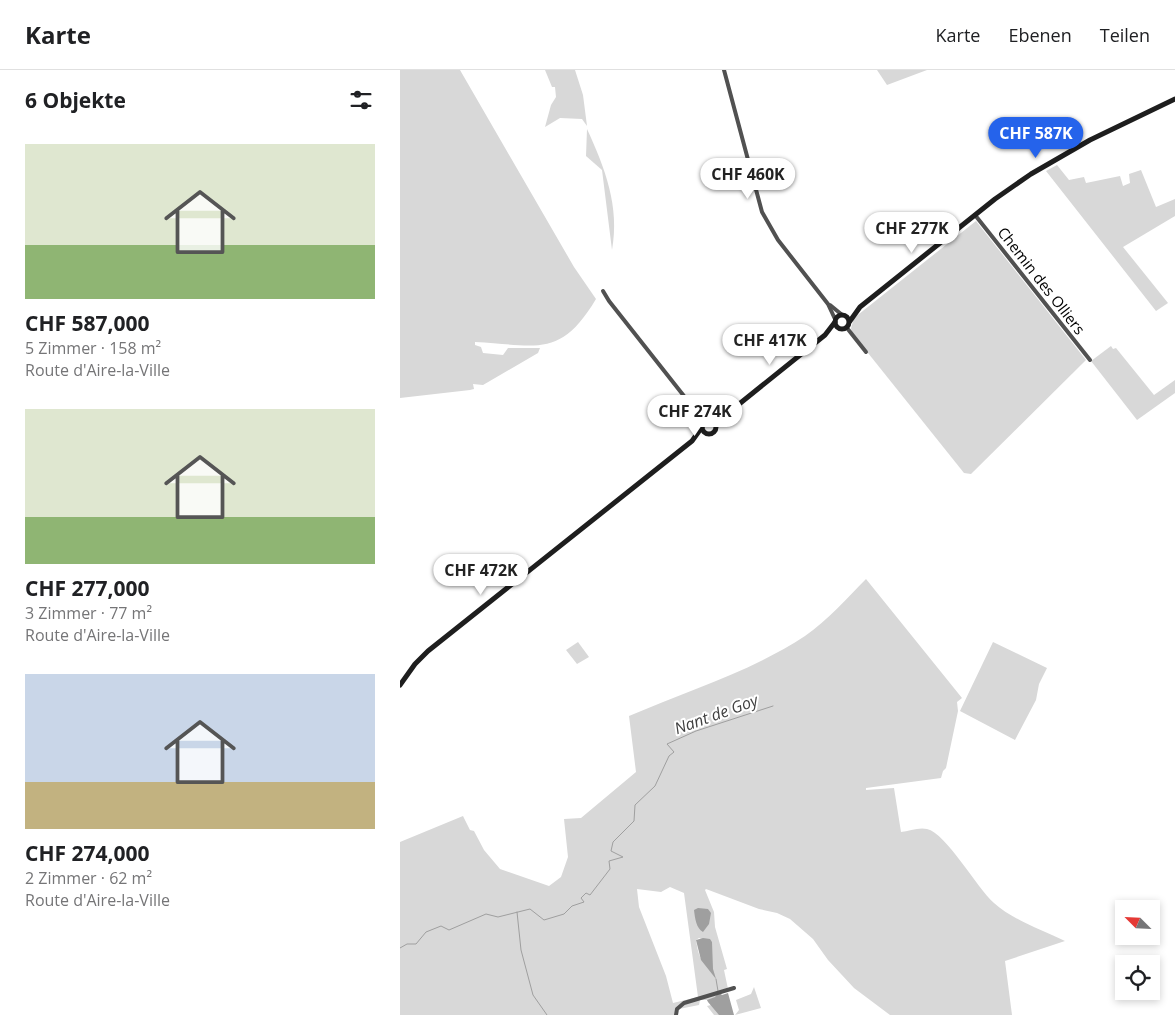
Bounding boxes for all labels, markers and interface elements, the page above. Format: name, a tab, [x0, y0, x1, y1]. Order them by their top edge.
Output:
text: Karte	[25, 18, 91, 51]
text: Karte	[936, 23, 980, 47]
text: Ebenen	[1008, 23, 1072, 47]
text: Teilen	[1100, 23, 1150, 47]
text: 6 Objekte	[25, 86, 126, 114]
icon: filters	[347, 86, 375, 114]
pin: CHF 587K	[984, 116, 1088, 159]
text: CHF 587K	[999, 122, 1073, 144]
pin: CHF 460K	[696, 158, 800, 200]
text: CHF 460K	[711, 163, 785, 185]
icon: home	[155, 177, 245, 267]
pin: CHF 277K	[860, 212, 964, 254]
text: CHF 277K	[875, 217, 949, 239]
street label: Chemin des Olliers	[994, 223, 1090, 338]
text: CHF 587,000	[25, 309, 149, 337]
pin: CHF 417K	[718, 324, 822, 366]
text: CHF 417K	[733, 329, 807, 351]
text: 5 Zimmer · 158 m²	[25, 337, 161, 359]
text: Route d'Aire-la-Ville	[25, 359, 170, 381]
pin: CHF 274K	[643, 394, 747, 437]
text: CHF 274K	[658, 400, 732, 422]
icon: home	[155, 442, 245, 532]
pin: CHF 472K	[429, 554, 533, 596]
text: CHF 472K	[444, 559, 518, 581]
text: CHF 277,000	[25, 574, 149, 602]
text: 3 Zimmer · 77 m²	[25, 602, 152, 624]
text: Route d'Aire-la-Ville	[25, 624, 170, 646]
water label: Nant de Goy	[671, 688, 762, 739]
icon: home	[155, 707, 245, 797]
text: CHF 274,000	[25, 839, 149, 867]
text: 2 Zimmer · 62 m²	[25, 867, 152, 889]
text: Route d'Aire-la-Ville	[25, 889, 170, 911]
north arrow	[1115, 900, 1160, 945]
map controls	[1115, 900, 1160, 1000]
button: locate	[1115, 955, 1160, 1000]

